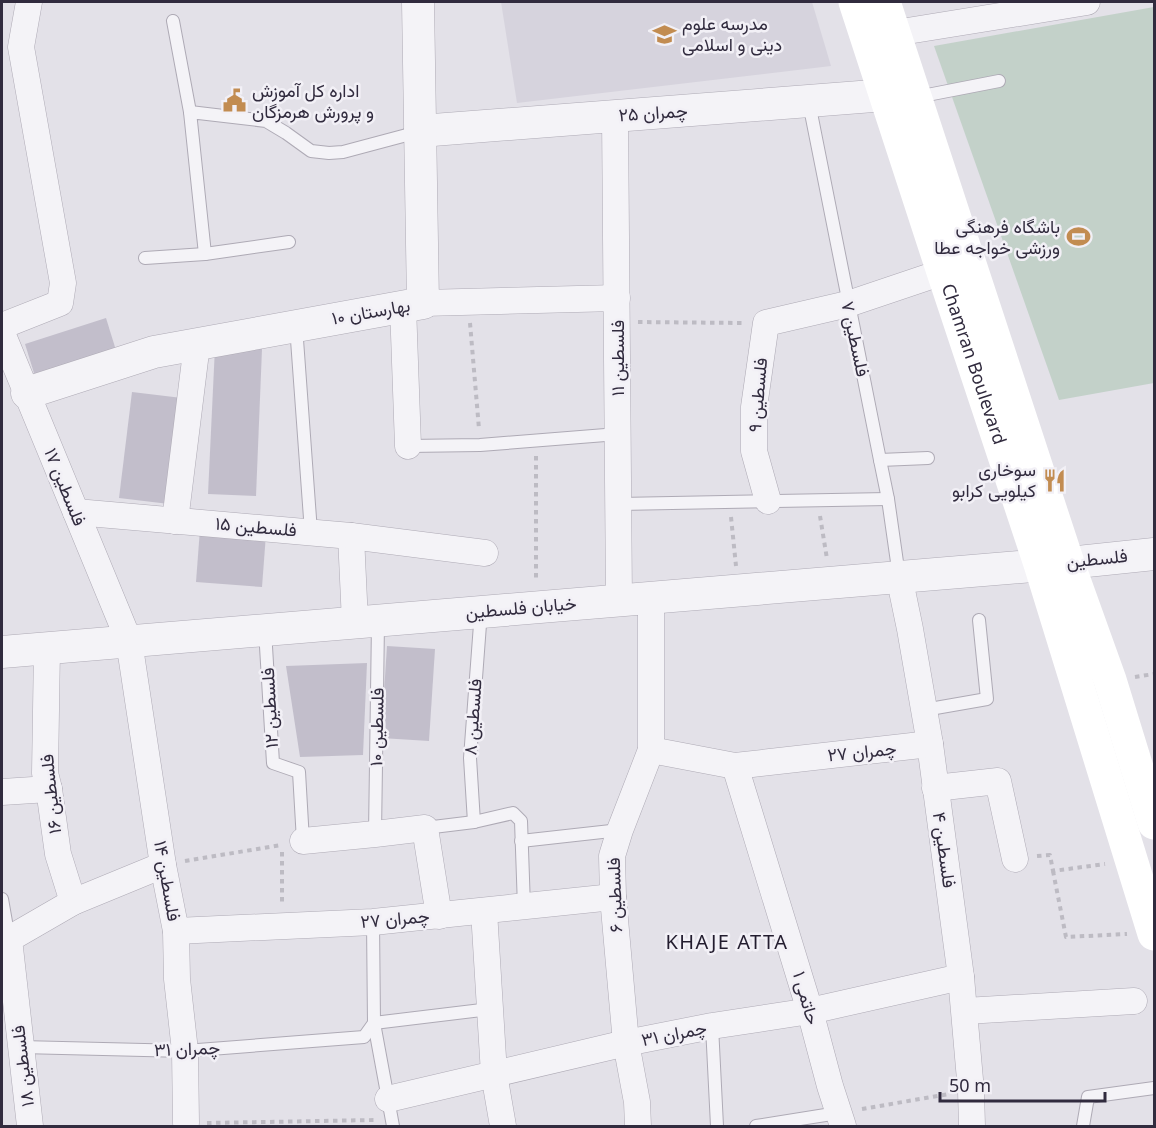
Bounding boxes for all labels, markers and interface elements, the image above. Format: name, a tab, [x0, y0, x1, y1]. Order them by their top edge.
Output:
place label: مدرسه علوم دینی و اسلامی	[682, 11, 782, 56]
school or university icon: مدرسه علوم دینی و اسلامی	[651, 21, 677, 47]
place label: اداره کل آموزش و پرورش هرمزگان	[252, 78, 374, 124]
public building icon: اداره کل آموزش و پرورش هرمزگان	[221, 88, 247, 114]
street label: چمران ۲۵	[618, 98, 688, 127]
place label: باشگاه فرهنگی ورزشی خواجه عطا	[934, 214, 1060, 259]
sports icon: باشگاه فرهنگی ورزشی خواجه عطا	[1065, 224, 1091, 250]
street label: Chamran Boulevard	[937, 280, 1012, 447]
street label: بهارستان ۱۰	[330, 292, 412, 330]
street label: فلسطین ۷	[836, 299, 876, 379]
street label: فلسطین ۱۱	[605, 320, 629, 396]
street label: فلسطین ۹	[742, 357, 772, 433]
street label: فلسطین ۱۷	[39, 444, 92, 529]
place label: سوخاری کیلویی کرابو	[952, 457, 1036, 502]
restaurant icon: سوخاری کیلویی کرابو	[1041, 467, 1067, 493]
street label: فلسطین ۱۵	[214, 510, 298, 542]
street label: فلسطین	[1065, 543, 1129, 573]
street label: خیابان فلسطین	[464, 590, 578, 624]
street label: فلسطین ۱۲	[255, 667, 283, 749]
street label: فلسطین ۸	[457, 678, 487, 756]
street label: فلسطین ۱۰	[363, 687, 389, 767]
street label: چمران ۲۷	[826, 735, 898, 768]
street label: فلسطین ۱۶	[34, 753, 66, 835]
street label: فلسطین ۴	[928, 810, 962, 889]
street label: فلسطین ۱۴	[149, 839, 187, 923]
street label: فلسطین ۶	[601, 857, 627, 933]
street label: چمران ۲۷	[359, 903, 431, 934]
district label: KHAJE ATTA	[665, 928, 789, 955]
street label: حاتمی ۱	[788, 968, 826, 1027]
street label: چمران ۳۱	[639, 1015, 709, 1052]
street label: فلسطین ۱۸	[5, 1024, 39, 1108]
street label: چمران ۳۱	[153, 1035, 221, 1062]
scale bar	[940, 1065, 1105, 1103]
text: 50 m	[949, 1073, 991, 1097]

